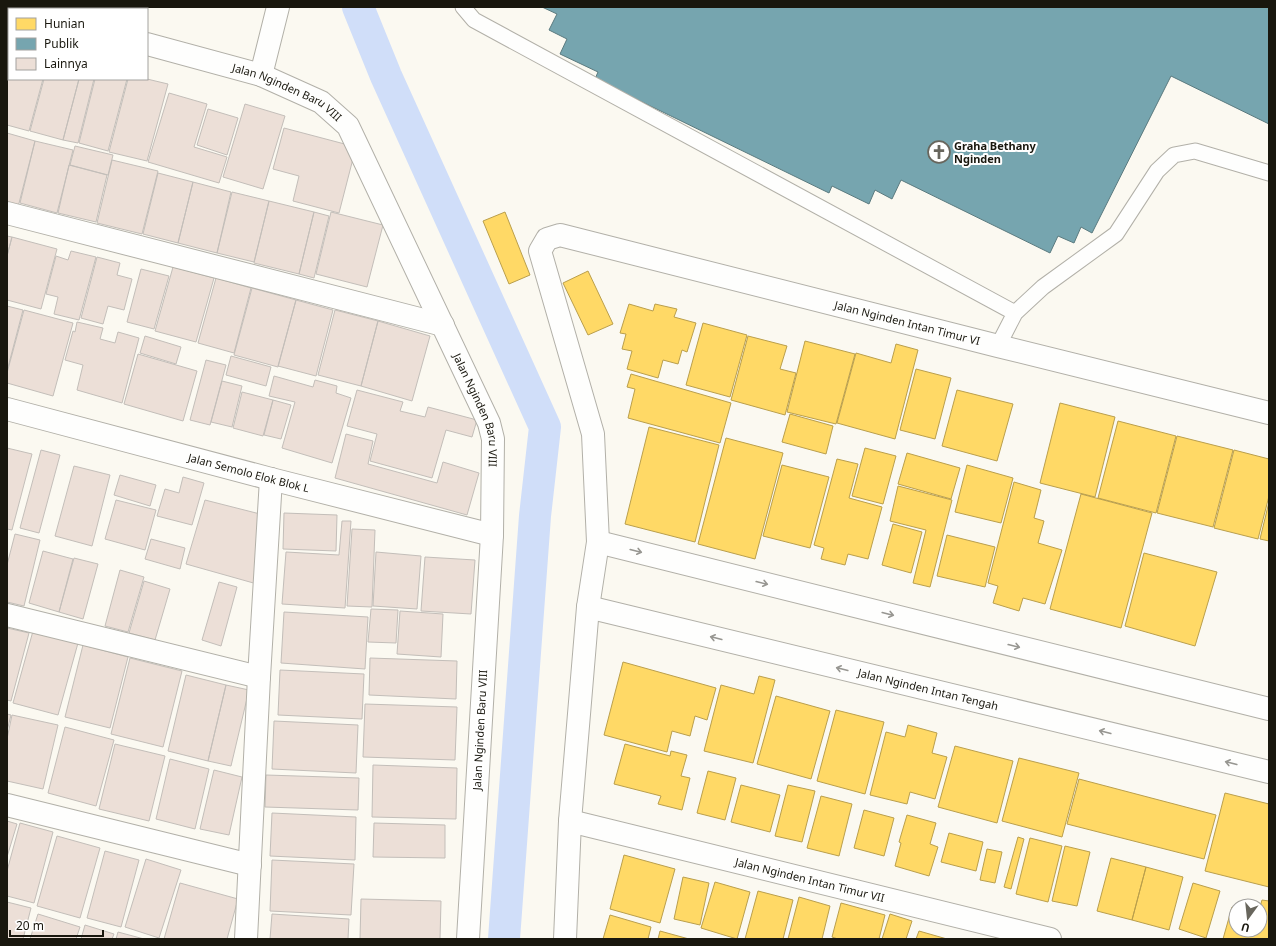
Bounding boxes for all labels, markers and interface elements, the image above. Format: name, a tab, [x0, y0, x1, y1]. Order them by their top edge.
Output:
legend	[8, 8, 148, 80]
text: Hunian	[44, 15, 85, 32]
text: Publik	[44, 35, 79, 52]
text: Lainnya	[44, 55, 88, 72]
street label: Jalan Nginden Baru VIII	[230, 59, 346, 124]
place label: Graha Bethany Nginden	[954, 138, 1036, 166]
church icon: Graha Bethany Nginden	[926, 139, 952, 165]
street label: Jalan Nginden Intan Timur VI	[832, 297, 982, 348]
street label: Jalan Nginden Baru VIII	[450, 350, 501, 467]
street label: Jalan Semolo Elok Blok L	[185, 449, 311, 496]
one-way arrow	[629, 548, 642, 555]
one-way arrow	[755, 579, 768, 587]
one-way arrow	[881, 611, 894, 618]
one-way arrow	[710, 634, 723, 641]
one-way arrow	[1007, 642, 1020, 650]
one-way arrow	[836, 664, 849, 672]
street label: Jalan Nginden Intan Tengah	[856, 664, 1000, 713]
street label: Jalan Nginden Baru VIII	[469, 669, 490, 792]
one-way arrow	[1099, 728, 1112, 736]
one-way arrow	[1225, 759, 1238, 766]
street label: Jalan Nginden Intan Timur VII	[733, 854, 886, 905]
north arrow	[1228, 898, 1268, 938]
scale bar	[10, 912, 103, 938]
text: 20 m	[16, 917, 44, 934]
text: U	[1239, 920, 1251, 936]

